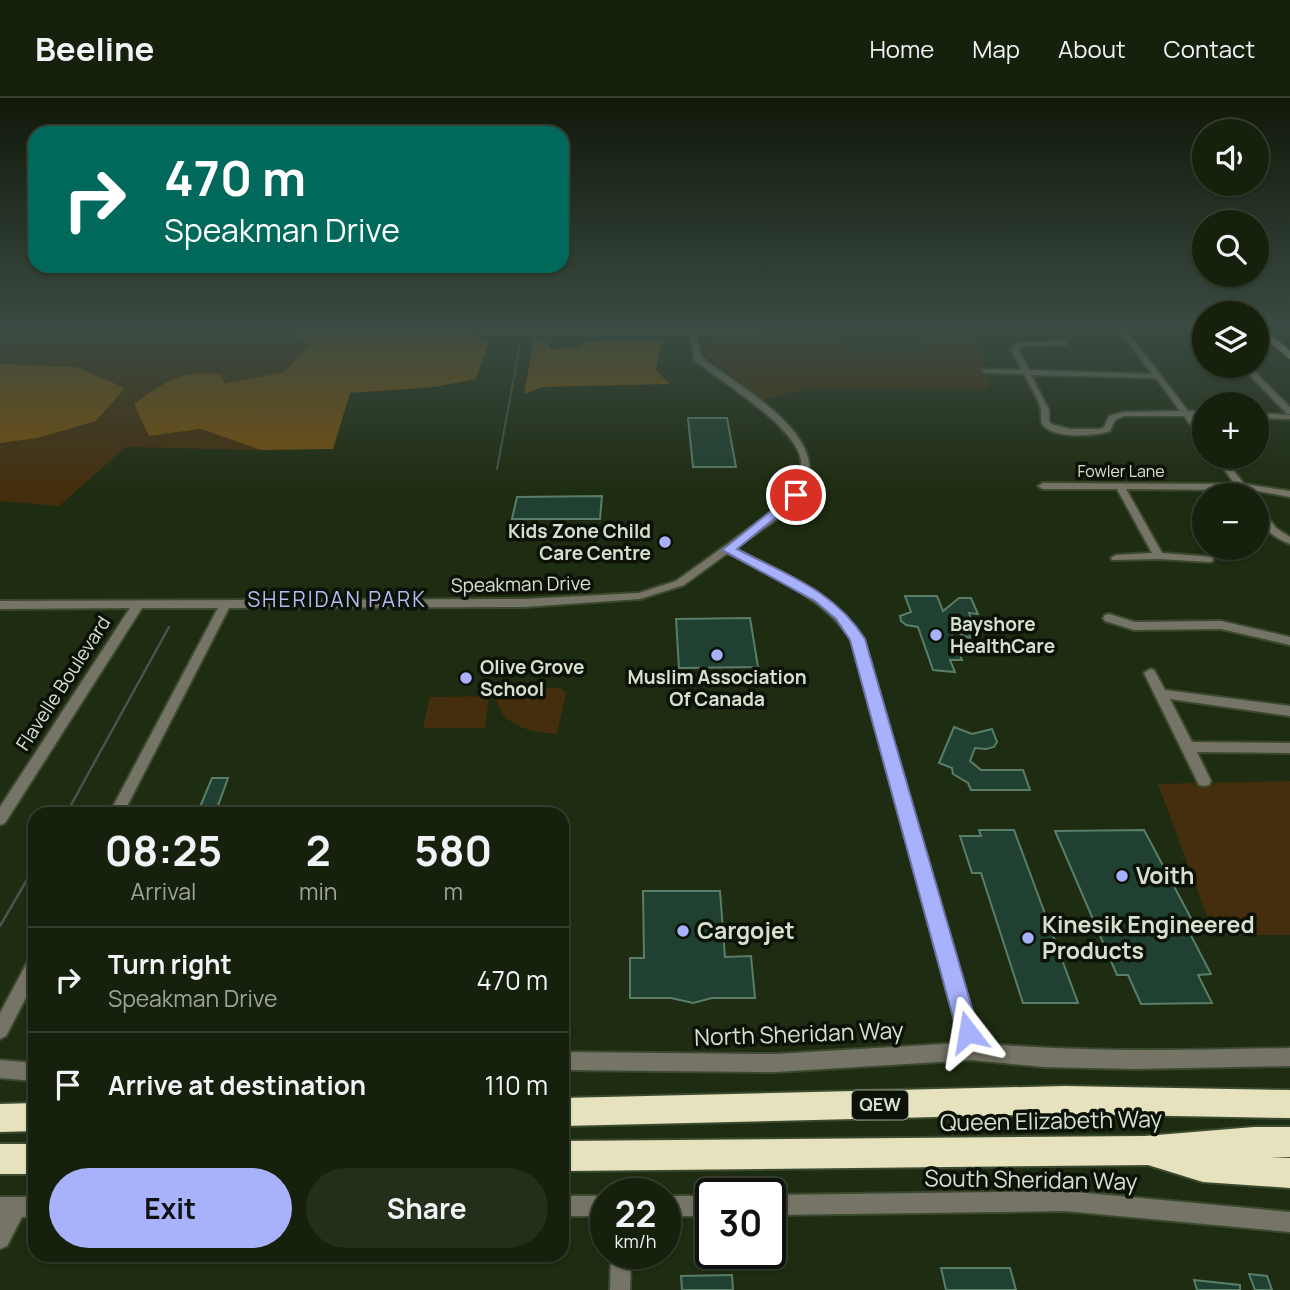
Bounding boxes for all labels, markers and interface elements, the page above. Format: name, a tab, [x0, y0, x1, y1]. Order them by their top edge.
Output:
text: Beeline	[35, 26, 154, 71]
text: Home	[869, 32, 934, 65]
text: Map	[972, 32, 1020, 65]
text: About	[1058, 32, 1126, 65]
text: Contact	[1164, 32, 1255, 65]
map controls	[1192, 119, 1269, 560]
button: sound	[1192, 119, 1269, 196]
text: 470 m	[164, 144, 306, 211]
icon: right	[49, 154, 140, 245]
text: Speakman Drive	[164, 208, 400, 252]
button: search	[1192, 210, 1269, 287]
button: layers	[1192, 301, 1269, 378]
button: +	[1192, 392, 1269, 469]
street label: Fowler Lane	[1077, 460, 1165, 482]
pin	[766, 465, 826, 525]
icon: arrive	[777, 476, 815, 514]
button: −	[1192, 483, 1269, 560]
place label: Kids Zone Child Care Centre	[508, 518, 651, 566]
marker: Kids Zone Child Care Centre	[657, 534, 673, 550]
street label: Speakman Drive	[451, 570, 591, 598]
district label: SHERIDAN PARK	[247, 585, 427, 613]
street label: Flavelle Boulevard	[10, 611, 116, 755]
place label: Bayshore HealthCare	[950, 611, 1055, 659]
marker: Bayshore HealthCare	[928, 627, 944, 643]
marker: Muslim Association Of Canada	[709, 647, 725, 663]
place label: Olive Grove School	[480, 654, 585, 702]
place label: Muslim Association Of Canada	[627, 664, 807, 712]
marker: Olive Grove School	[458, 670, 474, 686]
text: 08:25	[105, 821, 222, 879]
text: 2	[306, 821, 331, 879]
text: 580	[414, 821, 492, 879]
place label: Voith	[1136, 859, 1194, 891]
marker: Voith	[1114, 868, 1130, 884]
text: Arrival	[131, 875, 196, 907]
text: min	[299, 875, 337, 907]
text: m	[443, 875, 463, 907]
place label: Kinesik Engineered Products	[1042, 908, 1255, 966]
place label: Cargojet	[697, 914, 795, 946]
marker: Cargojet	[675, 923, 691, 939]
marker: Kinesik Engineered Products	[1020, 930, 1036, 946]
text: Turn right	[108, 946, 232, 982]
icon: right	[49, 961, 87, 999]
text: 470 m	[477, 962, 548, 998]
text: Speakman Drive	[108, 982, 278, 1014]
position arrow	[931, 995, 1005, 1069]
street label: North Sheridan Way	[694, 1013, 904, 1053]
icon: arrive	[49, 1066, 87, 1104]
text: Arrive at destination	[108, 1067, 366, 1103]
text: 110 m	[485, 1067, 548, 1103]
road number: QEW	[852, 1090, 908, 1120]
street label: Queen Elizabeth Way	[939, 1102, 1162, 1138]
street label: South Sheridan Way	[924, 1161, 1138, 1197]
button: Exit	[49, 1168, 292, 1248]
button: Share	[306, 1168, 548, 1248]
speed limit sign: 30	[695, 1178, 786, 1269]
text: 22	[615, 1190, 656, 1238]
text: km/h	[615, 1229, 656, 1253]

